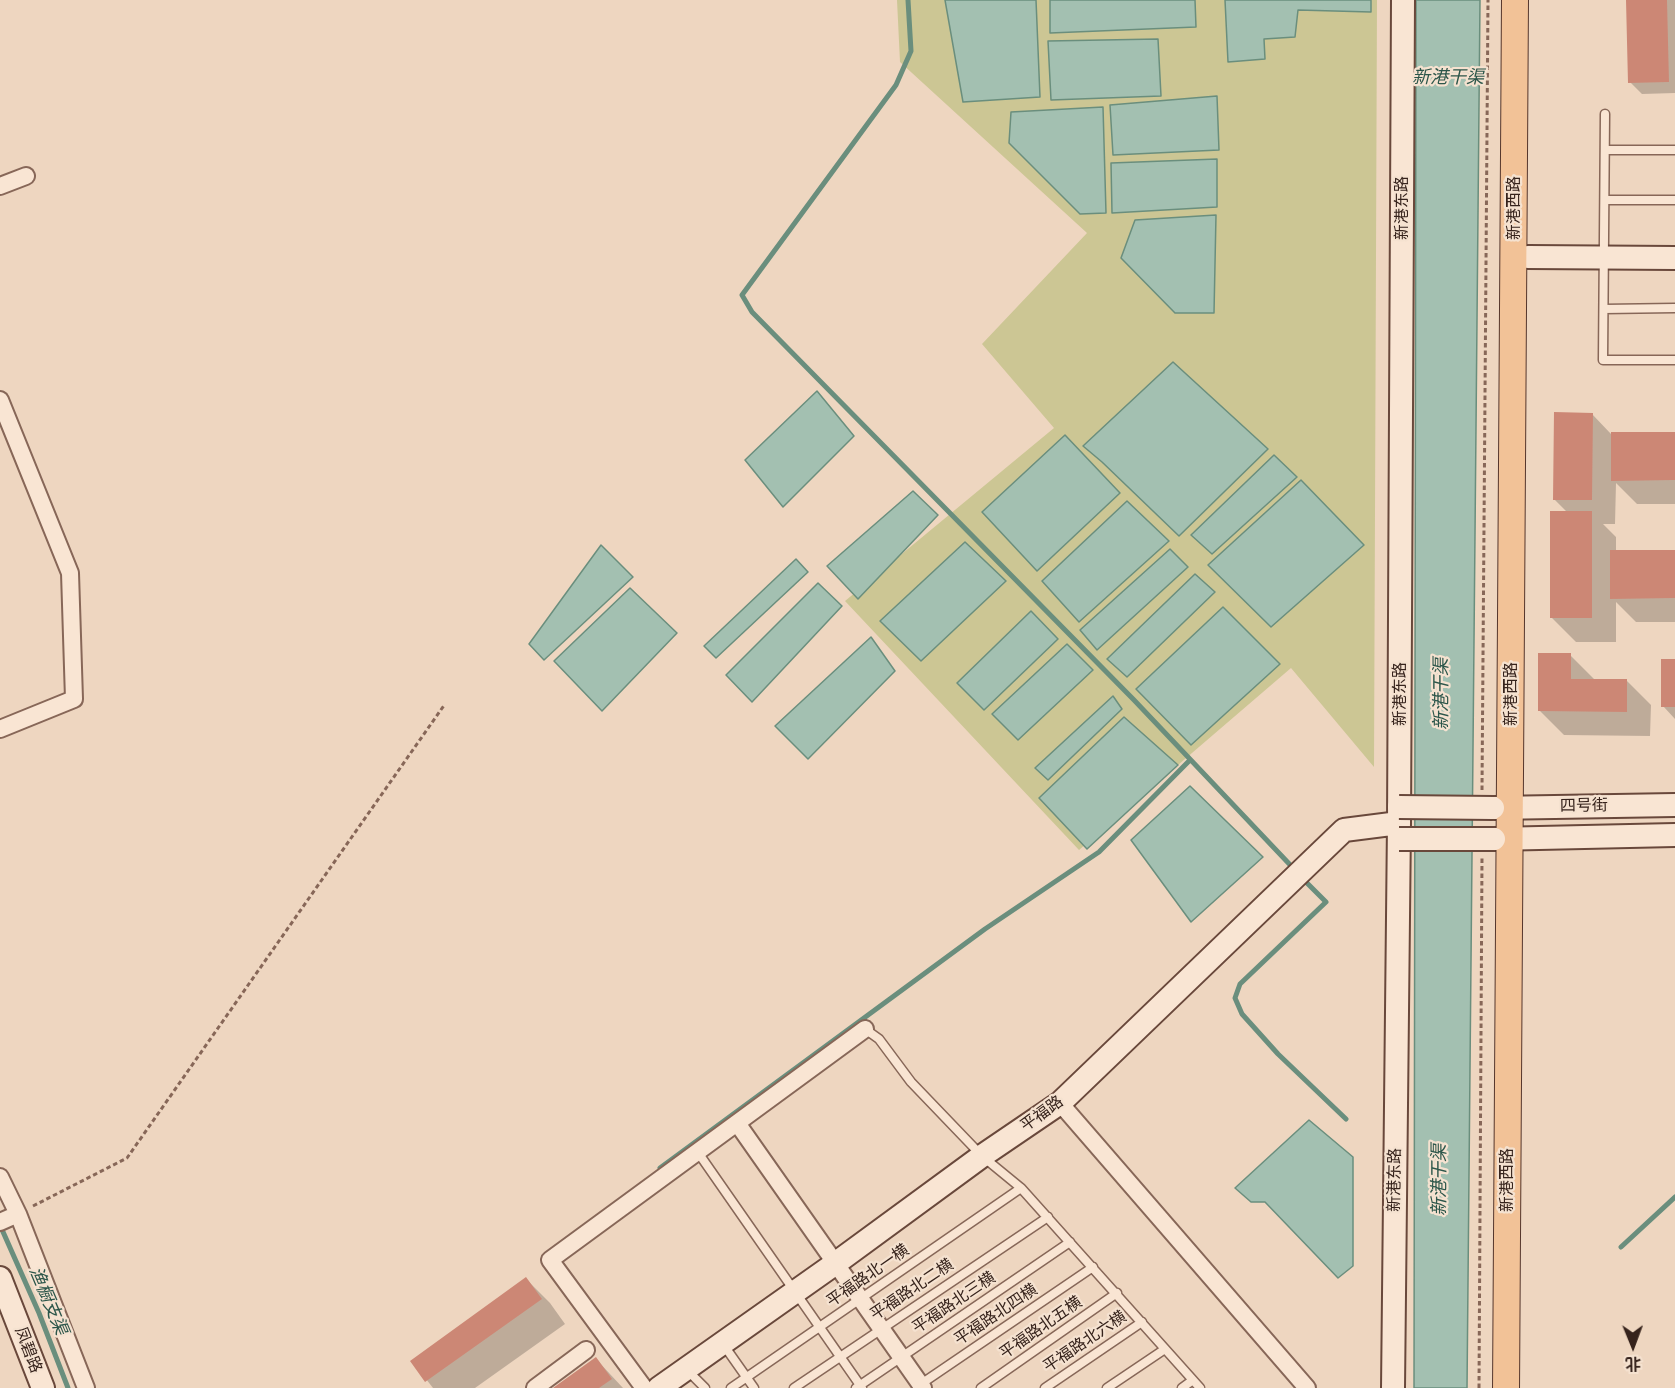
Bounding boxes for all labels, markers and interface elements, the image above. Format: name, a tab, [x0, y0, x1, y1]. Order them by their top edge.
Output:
water label: 新港干渠	[1412, 67, 1484, 89]
street label: 新港东路	[1392, 176, 1412, 240]
street label: 新港西路	[1504, 176, 1524, 240]
water label: 新港干渠	[1431, 658, 1453, 730]
street label: 新港东路	[1390, 662, 1410, 726]
street label: 新港西路	[1501, 662, 1521, 726]
street label: 四号街	[1560, 796, 1608, 816]
street label: 平福路	[1017, 1092, 1067, 1136]
water label: 新港干渠	[1429, 1144, 1451, 1216]
street label: 新港东路	[1385, 1148, 1405, 1212]
street label: 新港西路	[1497, 1148, 1517, 1212]
street label: 平福路北一横	[823, 1241, 913, 1311]
street label: 平福路北二横	[867, 1255, 957, 1325]
water label: 渔橱支渠	[24, 1264, 72, 1338]
street label: 平福路北三横	[909, 1268, 999, 1338]
street label: 平福路北四横	[951, 1280, 1041, 1350]
street label: 平福路北五横	[996, 1293, 1086, 1363]
street label: 平福路北六横	[1040, 1307, 1130, 1377]
north arrow	[1603, 1316, 1663, 1376]
street label: 凤碧路	[10, 1324, 46, 1376]
text: 北	[1625, 1353, 1642, 1375]

